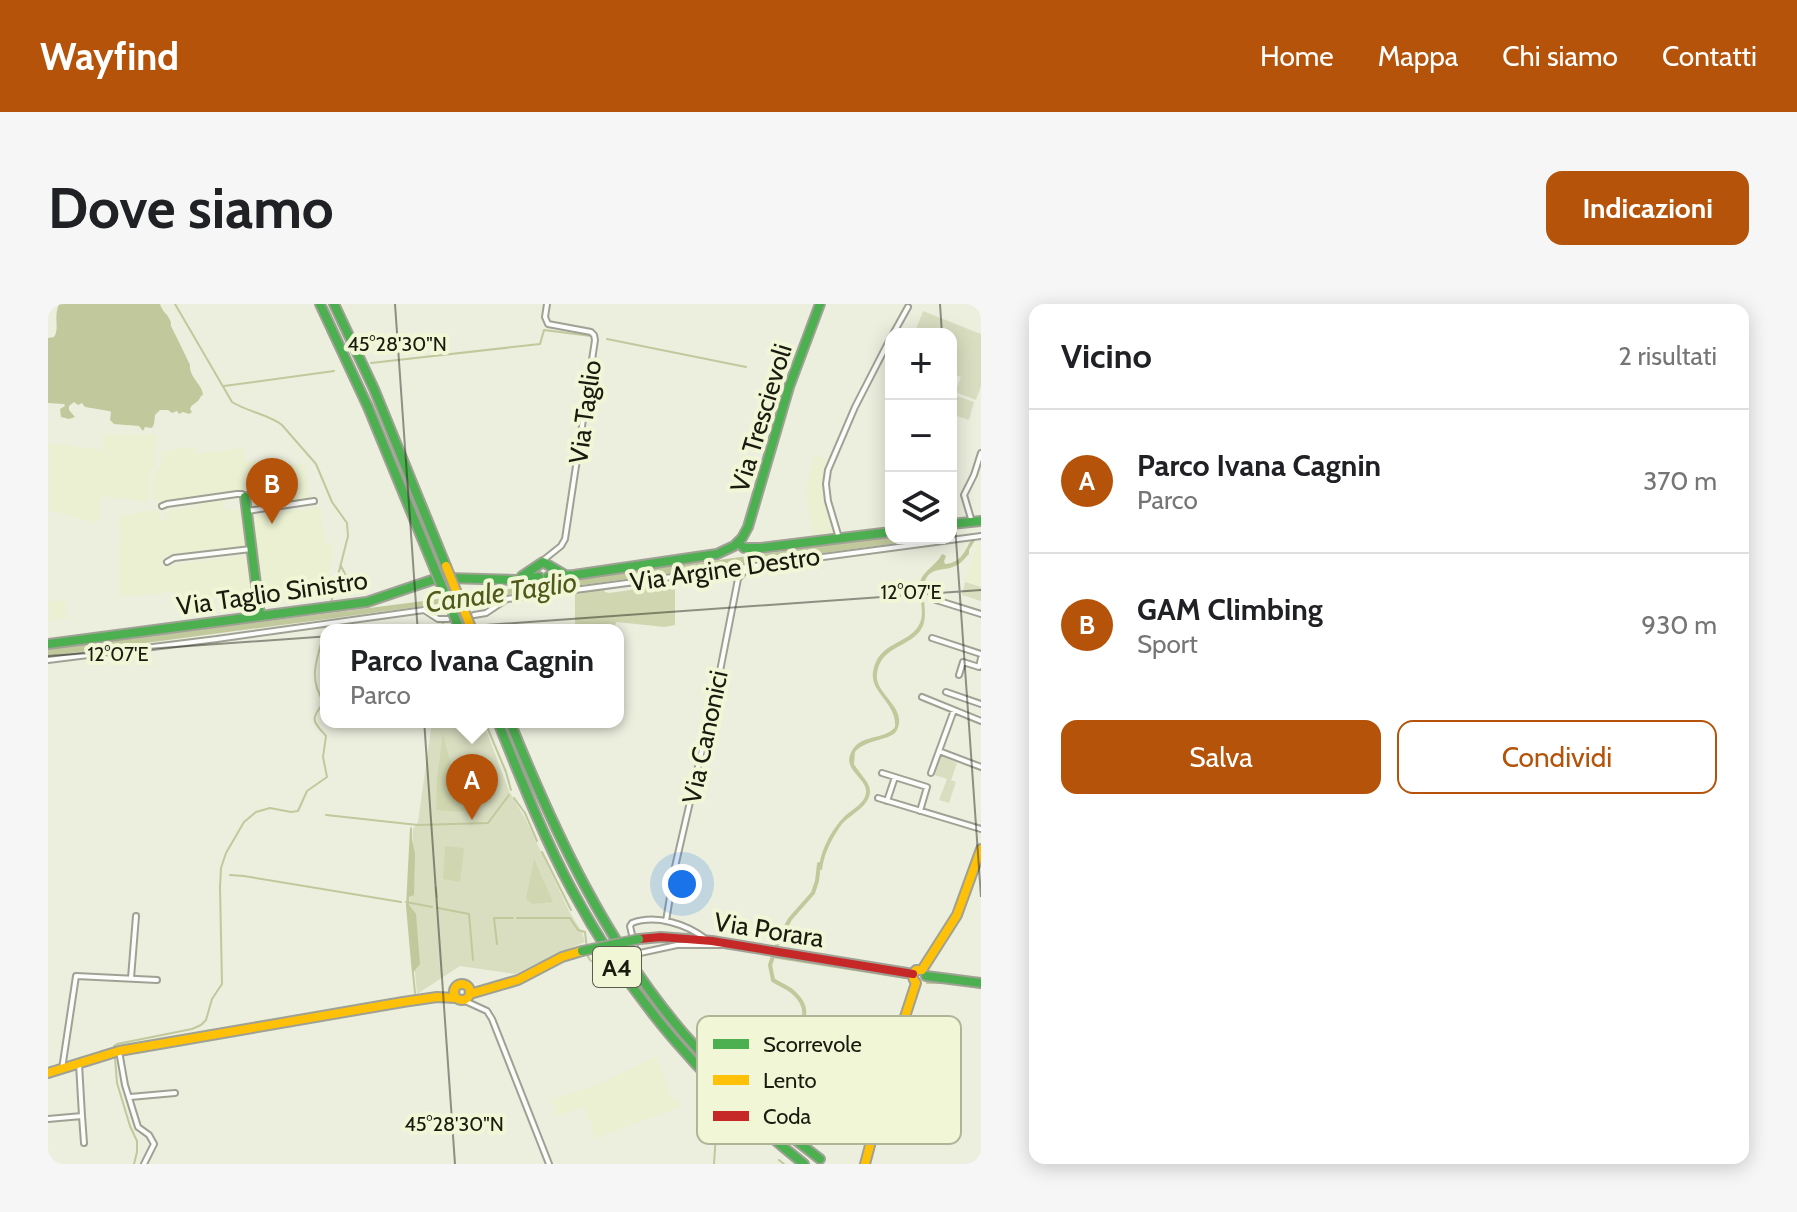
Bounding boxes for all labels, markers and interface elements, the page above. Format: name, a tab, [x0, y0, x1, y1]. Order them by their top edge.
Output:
text: Wayfind	[40, 33, 179, 80]
text: Home	[1260, 39, 1334, 73]
text: Mappa	[1378, 39, 1458, 73]
text: Chi siamo	[1502, 39, 1618, 73]
text: Contatti	[1662, 39, 1757, 73]
button: Indicazioni	[1546, 171, 1749, 245]
text: Dove siamo	[48, 174, 334, 242]
map controls	[885, 328, 957, 544]
button: +	[885, 328, 957, 400]
text: 45°28'30"N	[347, 332, 447, 356]
text: Vicino	[1061, 335, 1152, 377]
street label: Via Trescievoli	[723, 340, 799, 496]
text: 2 risultati	[1618, 340, 1717, 372]
street label: Via Taglio	[562, 358, 608, 466]
button: −	[885, 400, 957, 472]
text: Parco Ivana Cagnin	[1137, 447, 1381, 484]
pin: B	[246, 458, 298, 524]
text: A	[1079, 465, 1095, 497]
text: 370 m	[1643, 465, 1717, 497]
button: layers	[885, 472, 957, 544]
text: Parco	[1137, 484, 1198, 516]
street label: Via Argine Destro	[628, 540, 822, 598]
street label: Via Taglio Sinistro	[174, 564, 370, 622]
water label: Canale Taglio	[423, 565, 579, 619]
text: 12°07'E	[880, 580, 942, 604]
text: GAM Climbing	[1137, 591, 1323, 628]
text: B	[1079, 609, 1095, 641]
text: 930 m	[1641, 609, 1717, 641]
popup	[320, 624, 624, 728]
text: Sport	[1137, 628, 1198, 660]
text: 12°07'E	[87, 642, 149, 666]
text: Parco Ivana Cagnin	[350, 642, 594, 679]
street label: Via Canonici	[675, 667, 735, 807]
text: Parco	[350, 679, 411, 711]
button: Salva	[1061, 720, 1381, 794]
button: Condividi	[1397, 720, 1717, 794]
pin: A	[446, 754, 498, 820]
your location	[662, 864, 702, 904]
street label: Via Porara	[712, 906, 827, 955]
road number: A4	[593, 947, 641, 987]
legend	[697, 1016, 961, 1144]
text: Scorrevole	[763, 1031, 862, 1058]
text: Lento	[763, 1067, 817, 1094]
text: Coda	[763, 1103, 812, 1130]
text: 45°28'30"N	[404, 1112, 504, 1136]

